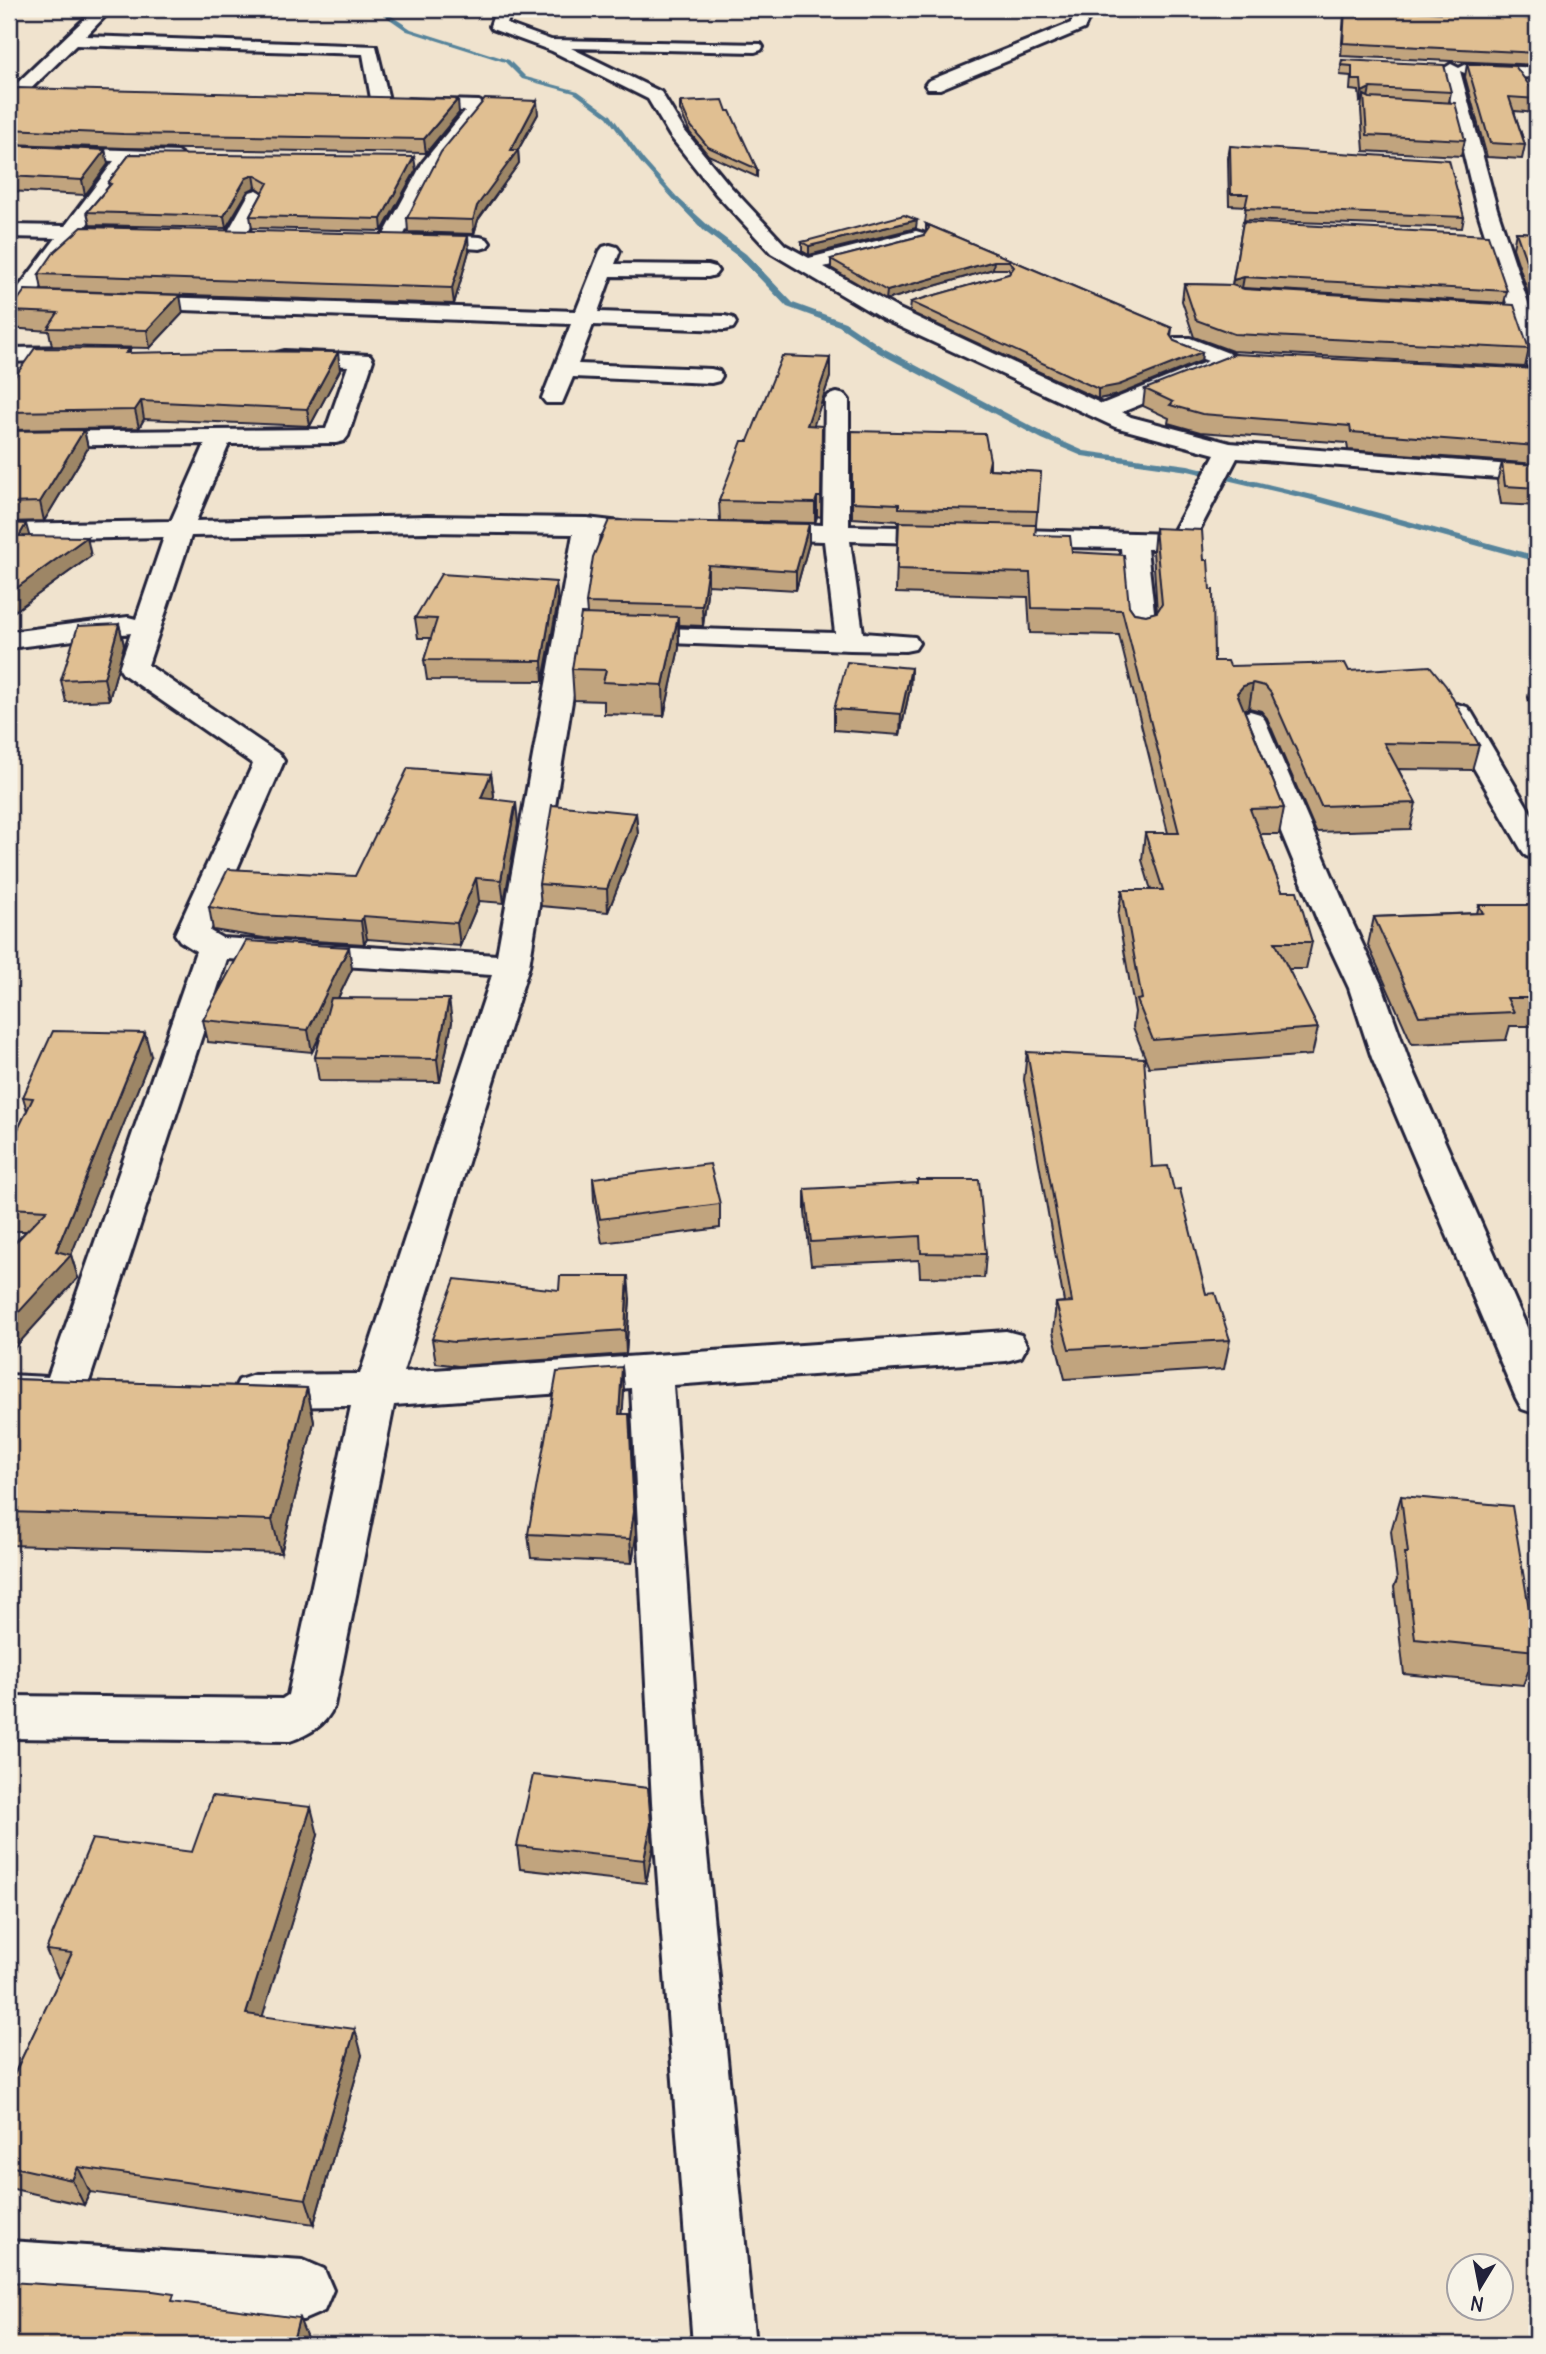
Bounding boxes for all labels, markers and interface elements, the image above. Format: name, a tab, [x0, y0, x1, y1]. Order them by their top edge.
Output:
north arrow	[1444, 2252, 1514, 2322]
text: N	[1468, 2291, 1486, 2317]

